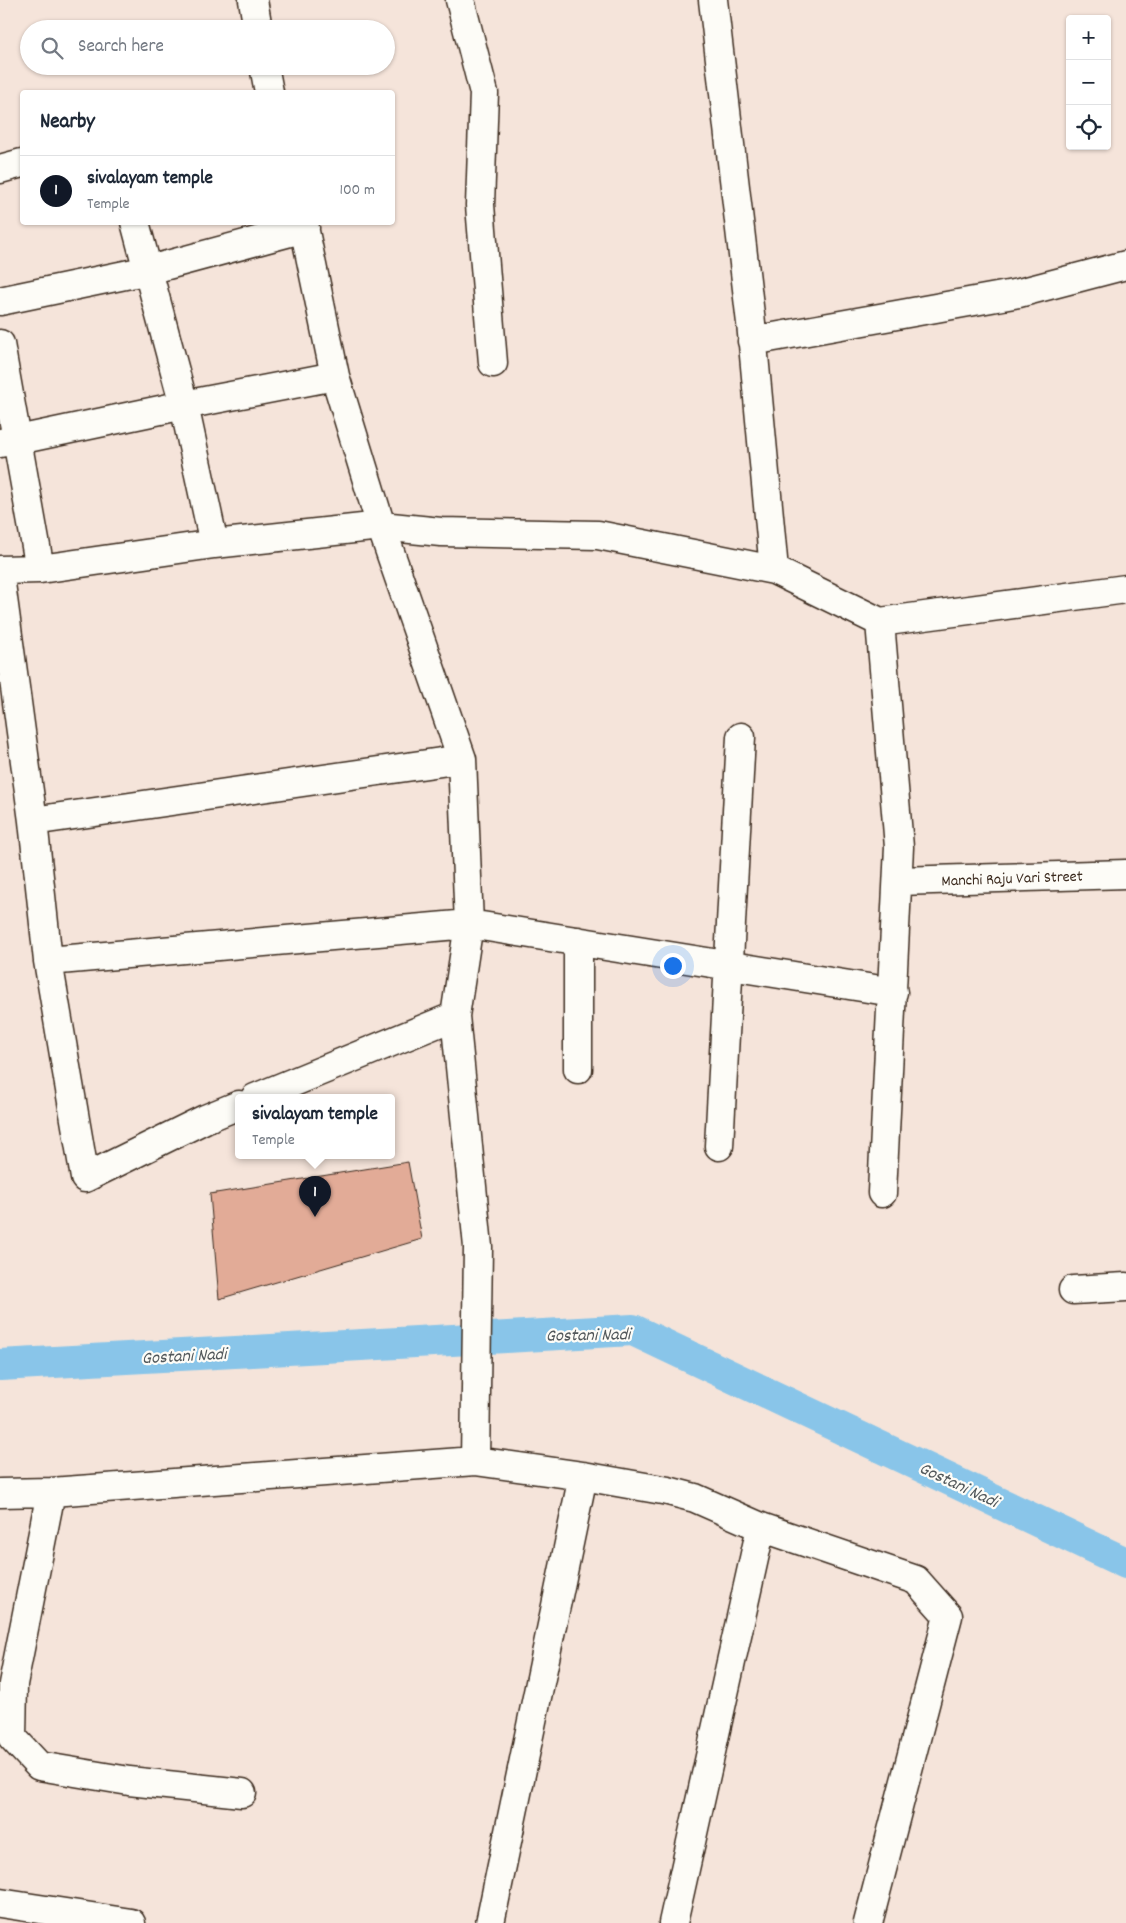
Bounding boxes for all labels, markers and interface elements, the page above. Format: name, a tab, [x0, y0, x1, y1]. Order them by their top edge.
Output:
map controls	[1066, 15, 1111, 150]
button: +	[1066, 15, 1111, 60]
search box	[20, 20, 395, 75]
icon: search	[38, 34, 66, 62]
text: Search here	[78, 34, 164, 61]
button: −	[1066, 60, 1111, 105]
button: locate	[1066, 105, 1111, 150]
text: Nearby	[40, 108, 95, 138]
text: sivalayam temple	[87, 166, 213, 193]
text: 1	[54, 179, 58, 202]
text: 100 m	[339, 179, 375, 202]
text: Temple	[87, 193, 130, 216]
street label: Manchi Raju Vari Street	[941, 866, 1083, 893]
your location	[660, 953, 686, 979]
popup	[235, 1094, 395, 1159]
text: sivalayam temple	[252, 1102, 378, 1129]
text: Temple	[252, 1129, 295, 1152]
pin: 1	[299, 1176, 331, 1217]
water label: Gostani Nadi	[546, 1323, 633, 1350]
water label: Gostani Nadi	[141, 1343, 230, 1372]
water label: Gostani Nadi	[914, 1457, 1004, 1517]

